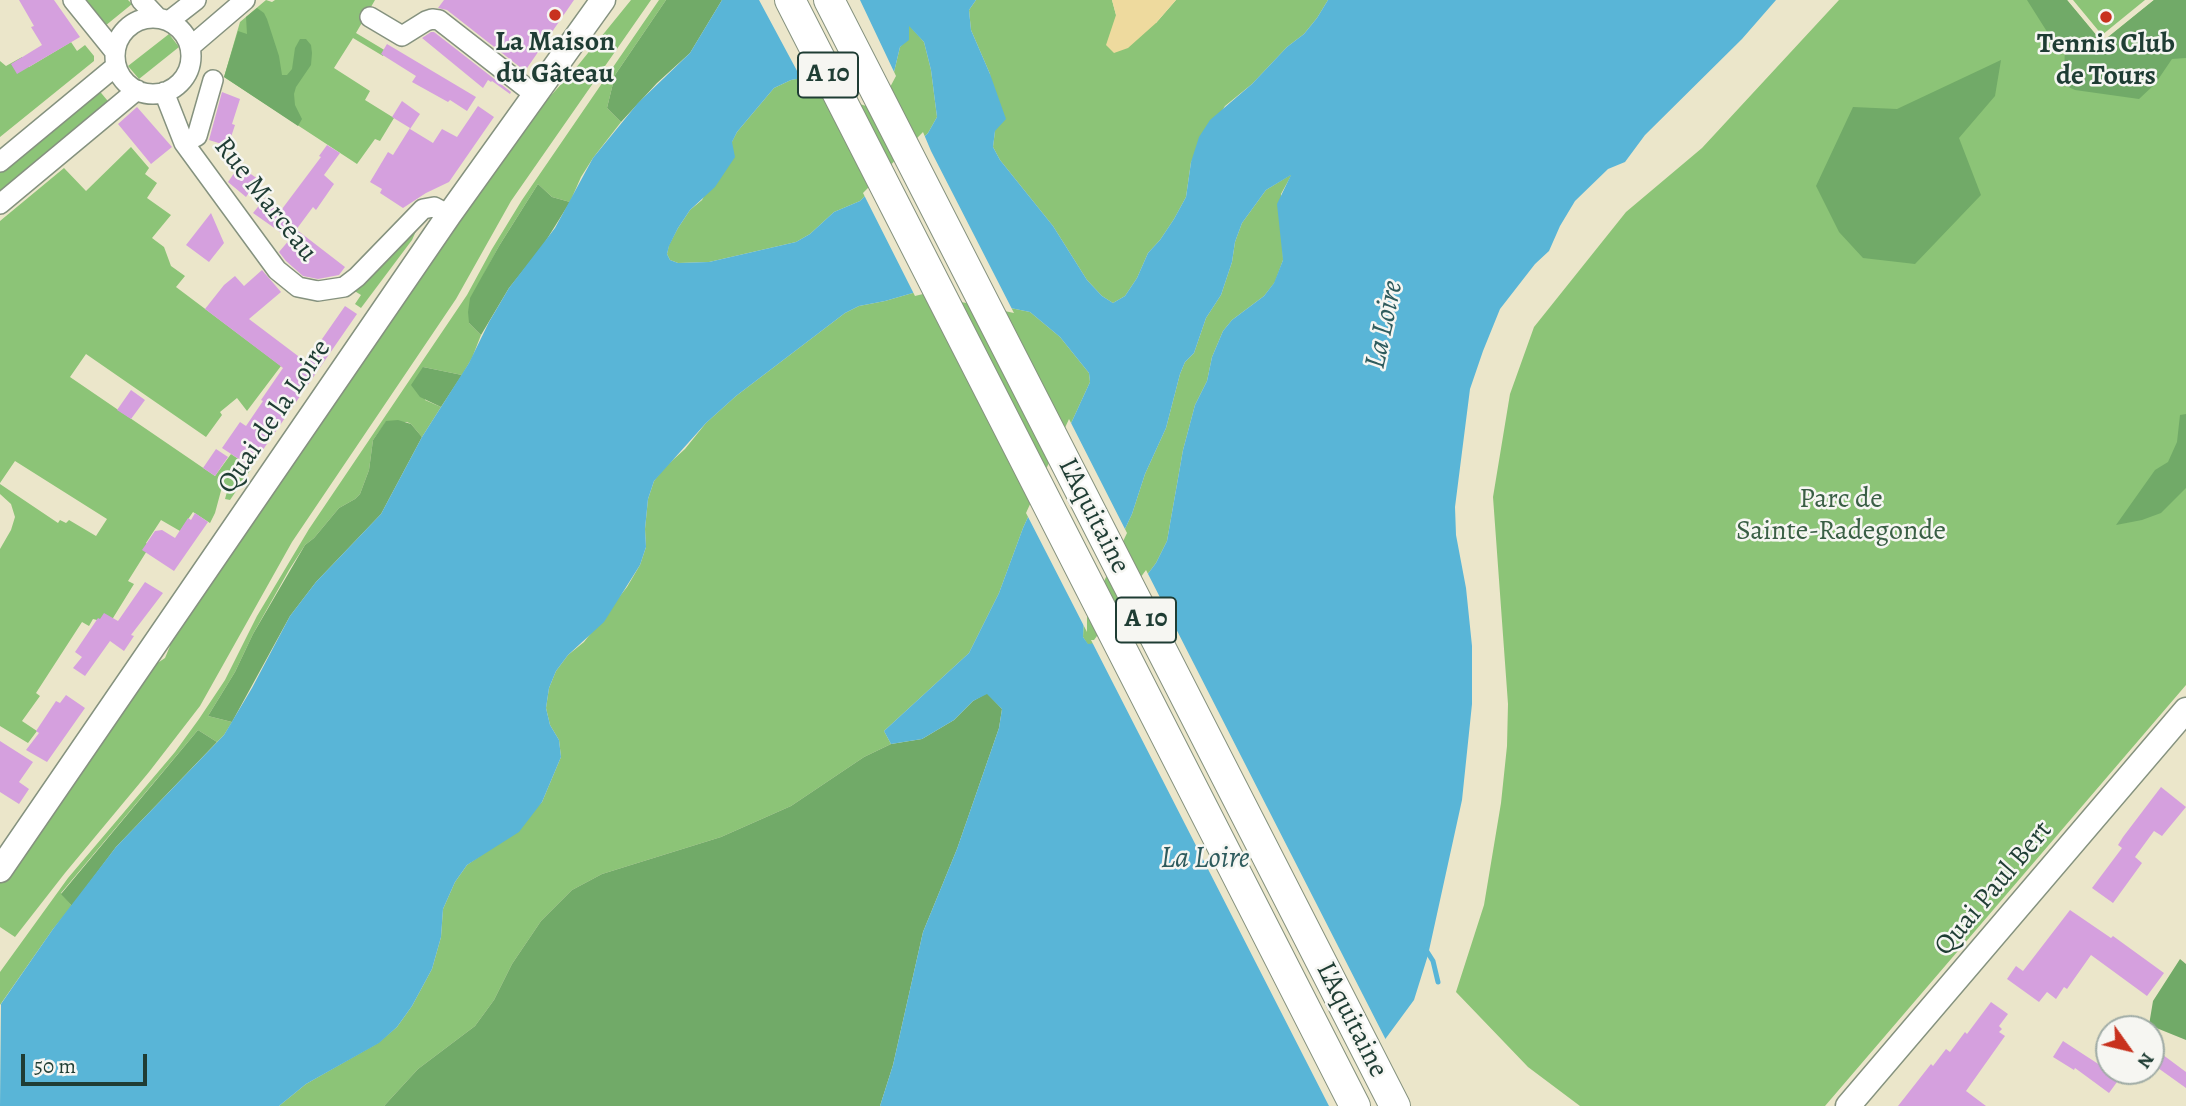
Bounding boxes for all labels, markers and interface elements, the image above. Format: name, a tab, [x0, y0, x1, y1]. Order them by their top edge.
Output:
marker: La Maison du Gâteau	[547, 7, 563, 23]
marker: Tennis Club de Tours	[2098, 9, 2114, 25]
place label: La Maison du Gâteau	[495, 26, 615, 92]
place label: Tennis Club de Tours	[2037, 28, 2175, 94]
road number: A 10	[798, 52, 858, 97]
street label: Rue Marceau	[206, 131, 324, 269]
water label: La Loire	[1358, 278, 1412, 372]
street label: Quai de la Loire	[211, 334, 339, 500]
street label: L'Aquitaine	[1050, 453, 1136, 579]
park label: Parc de Sainte-Radegonde	[1736, 483, 1946, 549]
road number: A 10	[1116, 598, 1176, 642]
street label: Quai Paul Bert	[1928, 815, 2060, 963]
water label: La Loire	[1161, 842, 1249, 878]
street label: L'Aquitaine	[1308, 957, 1394, 1083]
north arrow	[2095, 1015, 2165, 1085]
scale bar	[24, 1040, 150, 1084]
text: N	[2131, 1048, 2160, 1074]
text: 50 m	[34, 1052, 76, 1080]

